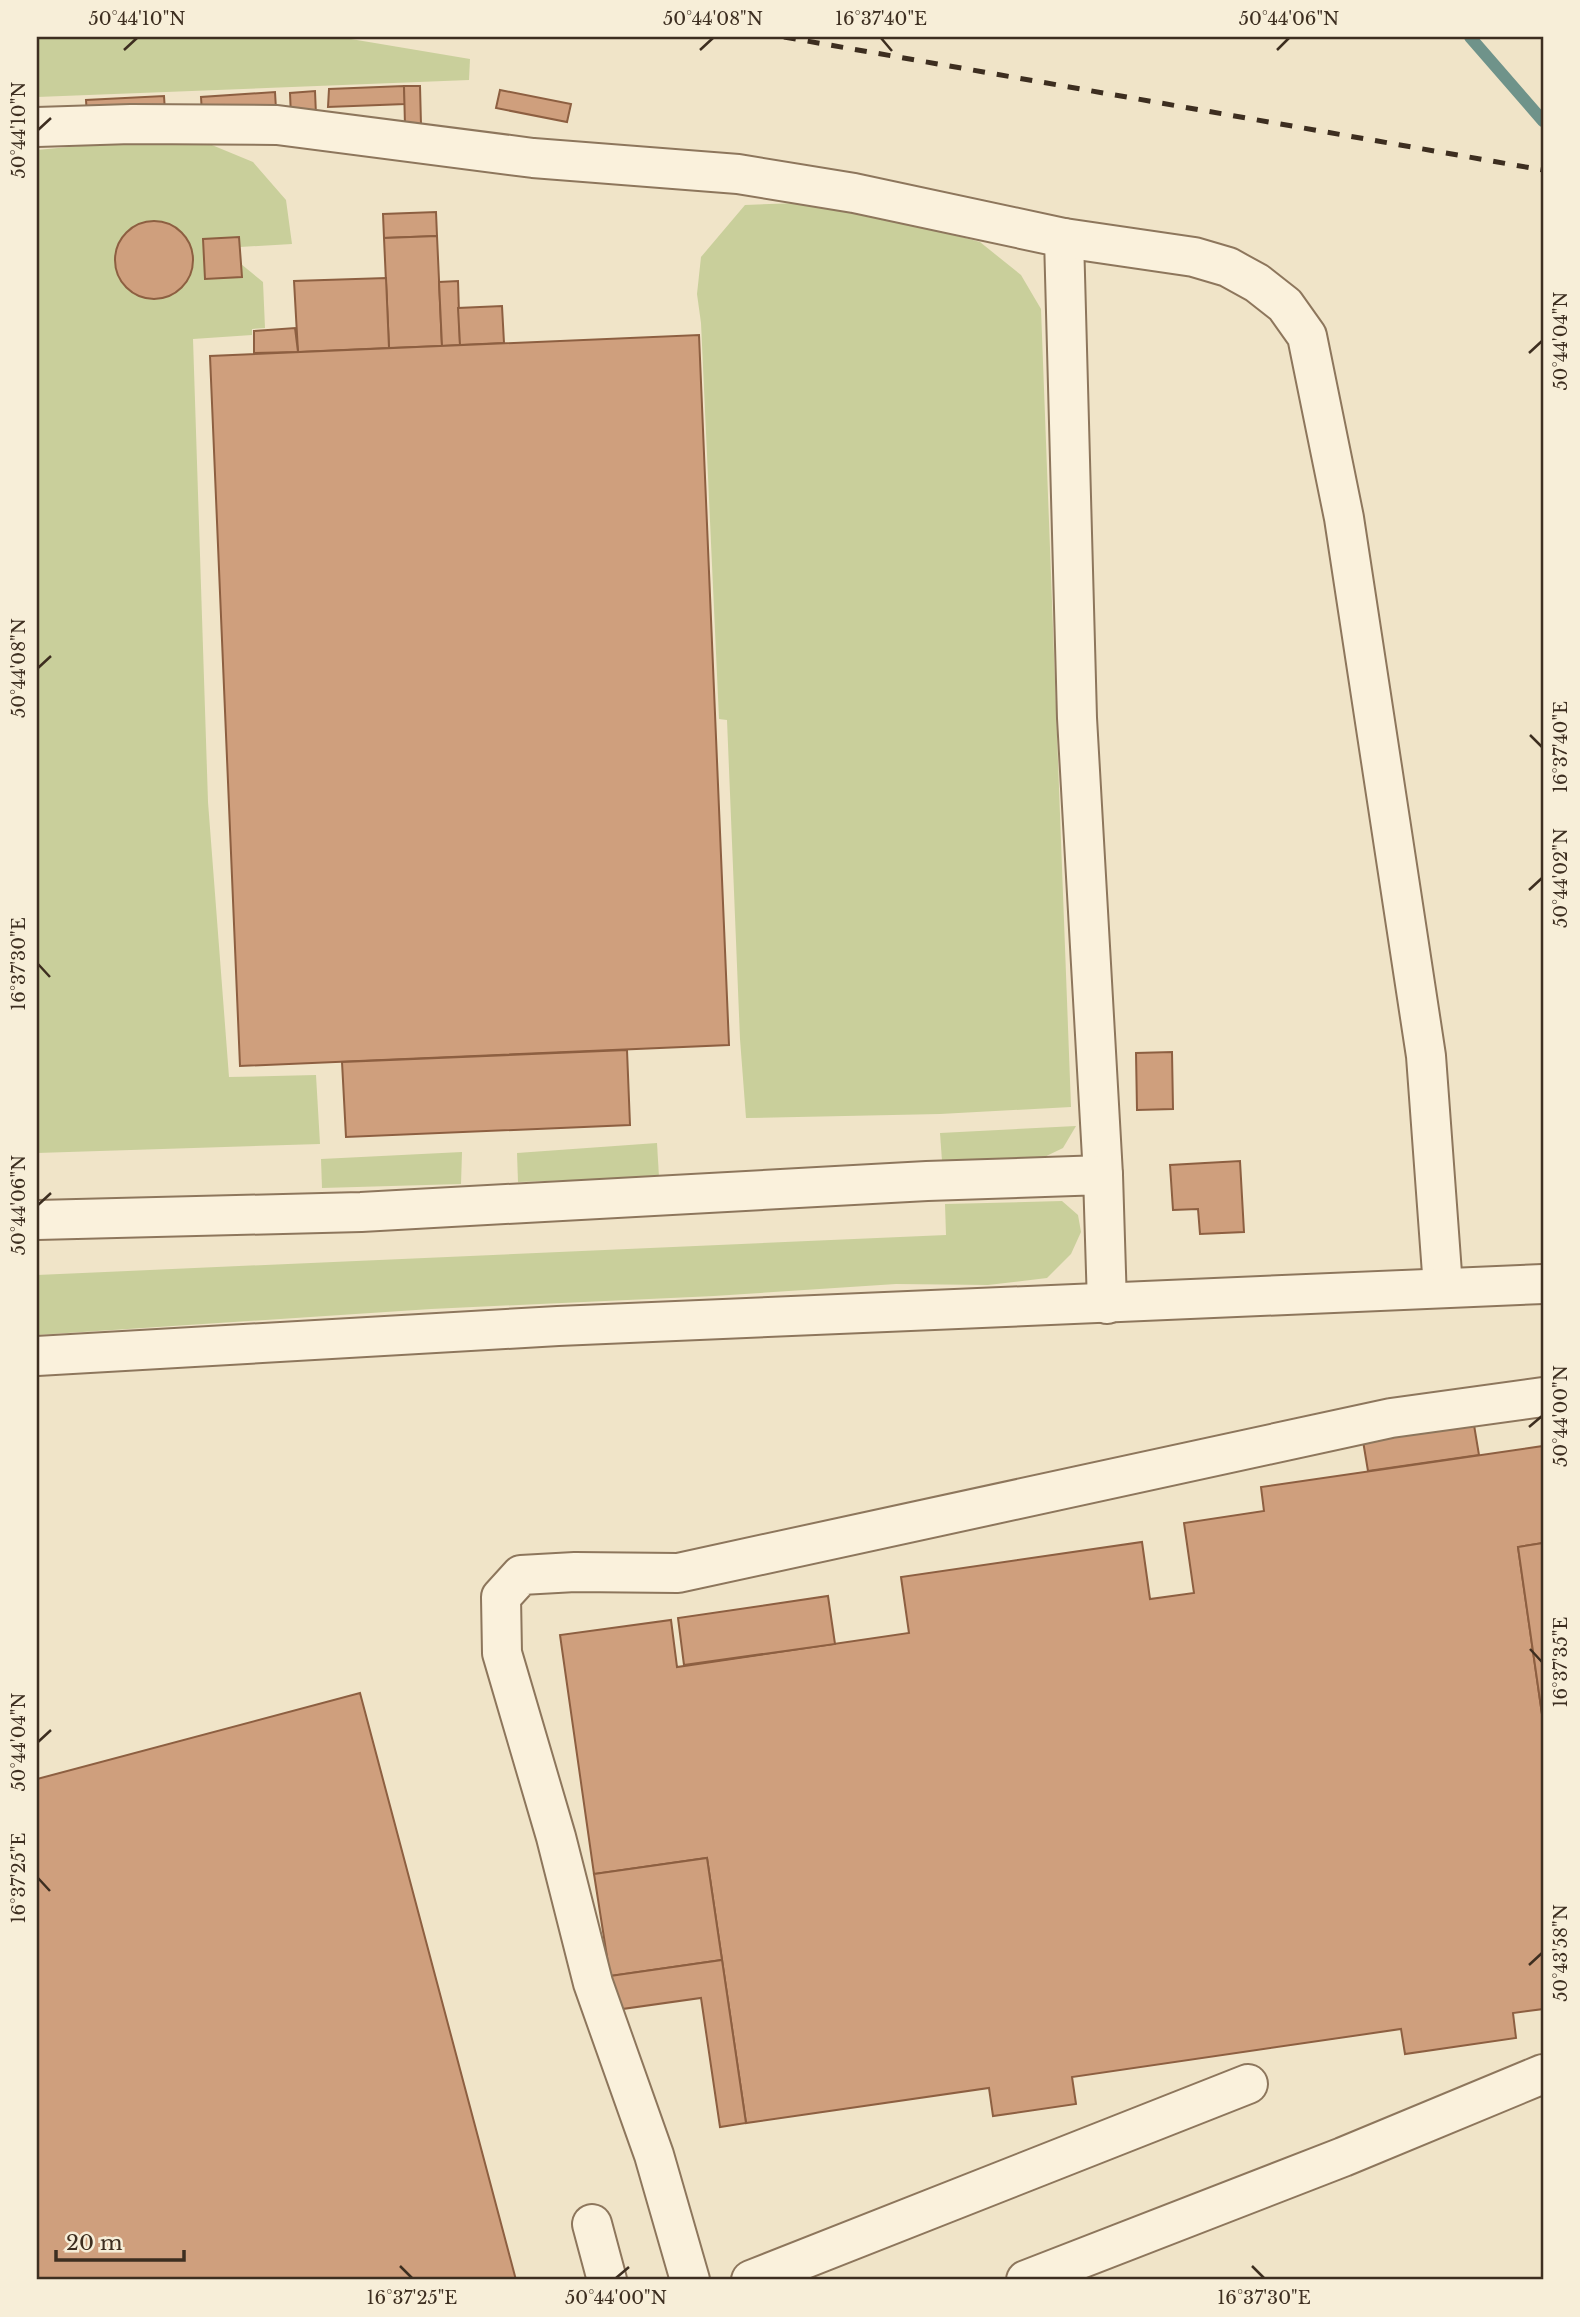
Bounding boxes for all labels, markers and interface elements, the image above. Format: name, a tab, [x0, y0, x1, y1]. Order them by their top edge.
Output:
text: 50°44'10"N	[88, 8, 186, 30]
text: 50°44'08"N	[663, 8, 763, 30]
text: 16°37'40"E	[835, 8, 927, 30]
text: 50°44'06"N	[1239, 8, 1339, 30]
text: 50°44'10"N	[8, 81, 30, 179]
text: 50°44'04"N	[1550, 291, 1572, 391]
text: 50°44'08"N	[8, 618, 30, 718]
text: 16°37'40"E	[1550, 701, 1572, 793]
text: 50°44'02"N	[1550, 828, 1572, 928]
text: 16°37'30"E	[8, 917, 30, 1011]
text: 50°44'06"N	[8, 1155, 30, 1255]
text: 50°44'00"N	[1550, 1365, 1572, 1467]
text: 16°37'35"E	[1550, 1617, 1572, 1707]
text: 50°44'04"N	[8, 1692, 30, 1792]
text: 16°37'25"E	[8, 1833, 30, 1923]
text: 50°43'58"N	[1550, 1904, 1572, 2002]
scale bar	[56, 2219, 184, 2263]
text: 20 m	[66, 2230, 123, 2256]
text: 16°37'25"E	[367, 2287, 457, 2309]
text: 50°44'00"N	[565, 2287, 667, 2309]
text: 16°37'30"E	[1217, 2287, 1311, 2309]

